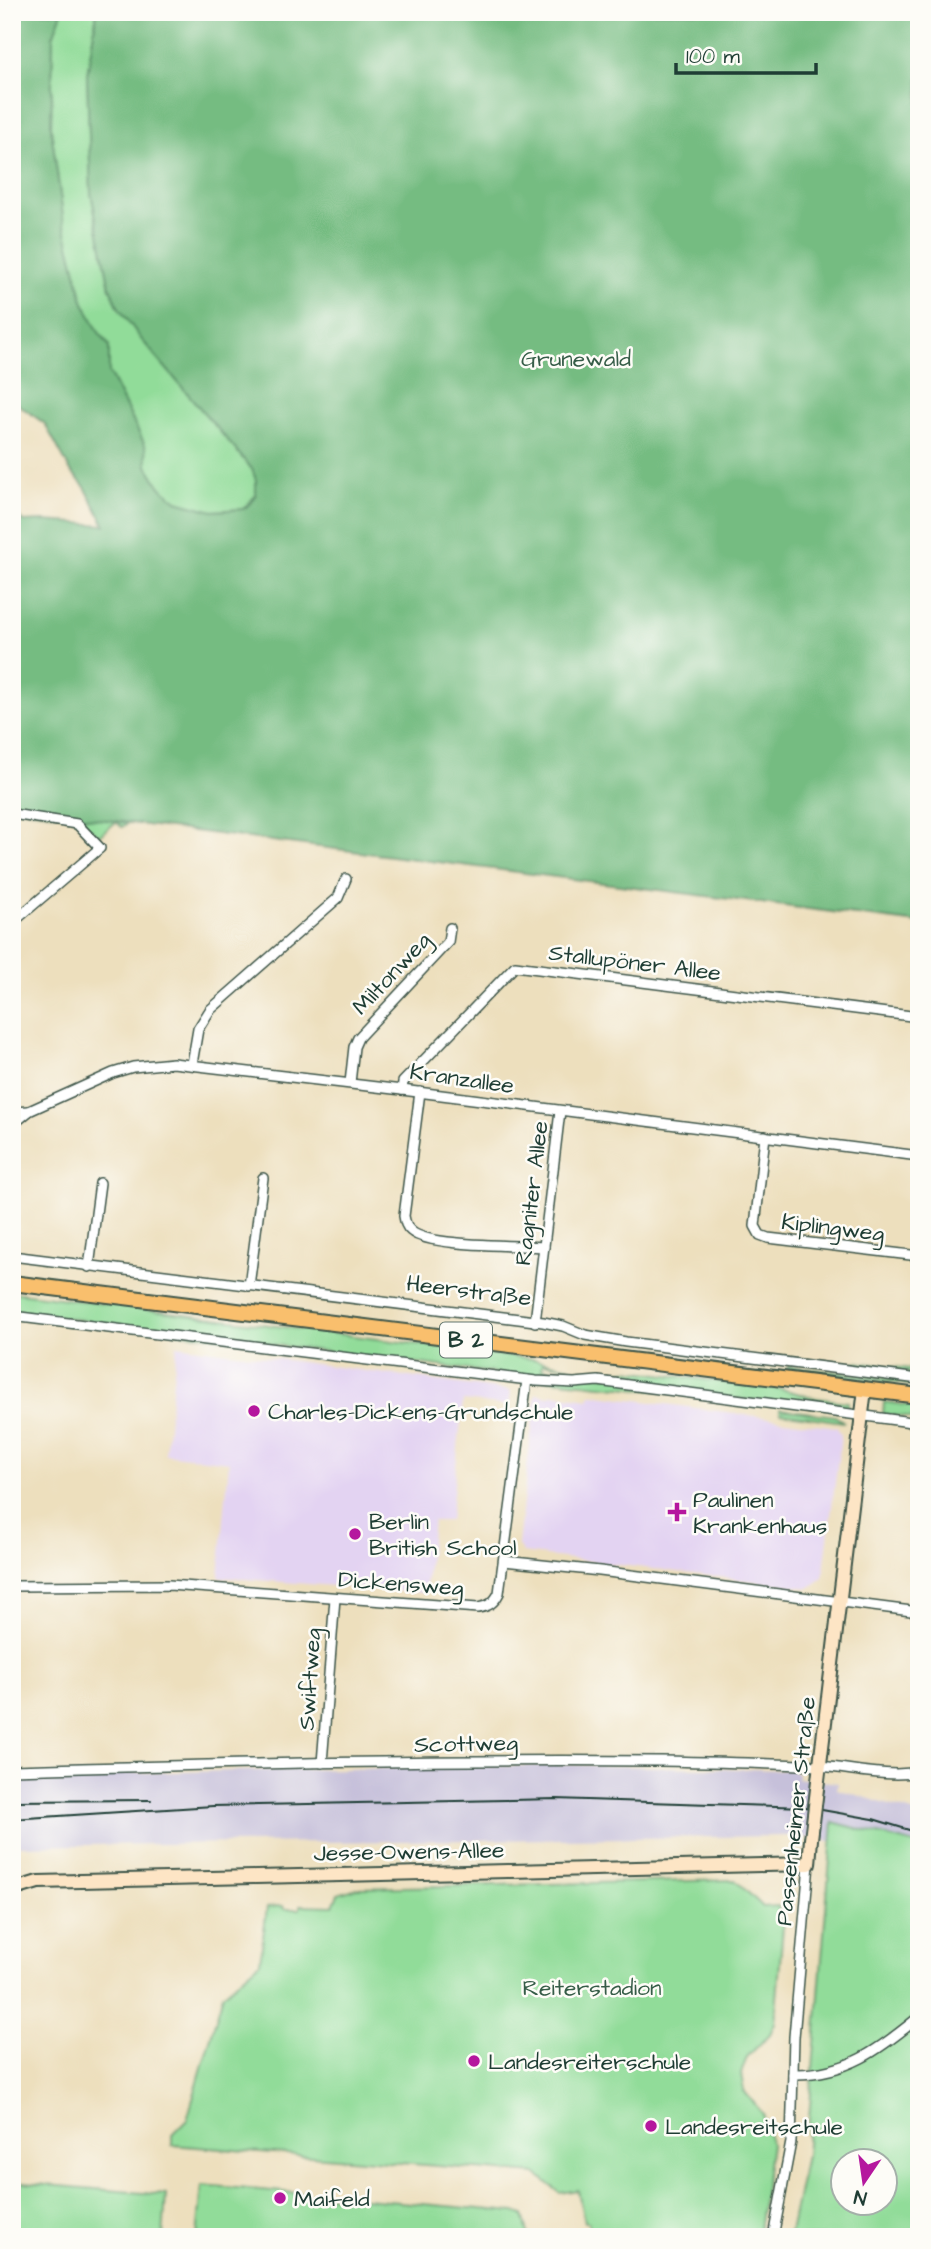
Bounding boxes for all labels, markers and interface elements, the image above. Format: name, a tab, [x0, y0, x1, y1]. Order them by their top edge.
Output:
scale bar	[676, 32, 816, 76]
text: 100 m	[686, 42, 741, 71]
park label: Grunewald	[521, 343, 631, 375]
street label: Miltonweg	[345, 925, 439, 1023]
street label: Stallupöner Allee	[547, 937, 723, 989]
street label: Kranzallee	[408, 1056, 516, 1102]
street label: Ragniter Allee	[507, 1119, 558, 1267]
street label: Kiplingweg	[779, 1206, 886, 1251]
street label: Heerstraße	[405, 1267, 533, 1315]
road number: B 2	[440, 1322, 492, 1358]
place label: Charles-Dickens-Grundschule	[268, 1396, 573, 1428]
marker: Charles-Dickens-Grundschule	[246, 1403, 262, 1419]
place label: Paulinen Krankenhaus	[693, 1484, 827, 1542]
marker: Paulinen Krankenhaus	[667, 1502, 687, 1522]
place label: Berlin British School	[369, 1506, 517, 1564]
marker: Berlin British School	[347, 1526, 363, 1542]
street label: Dickensweg	[337, 1564, 465, 1605]
street label: Swiftweg	[290, 1627, 331, 1731]
street label: Passenheimer Straße	[768, 1695, 824, 1927]
street label: Scottweg	[414, 1727, 518, 1762]
street label: Jesse-Owens-Allee	[313, 1834, 505, 1870]
park label: Reiterstadion	[522, 1972, 662, 2004]
place label: Landesreiterschule	[488, 2046, 691, 2078]
marker: Landesreiterschule	[466, 2053, 482, 2069]
place label: Landesreitschule	[665, 2111, 843, 2143]
marker: Landesreitschule	[643, 2118, 659, 2134]
north arrow	[830, 2148, 900, 2218]
place label: Maifeld	[294, 2183, 370, 2215]
text: N	[852, 2183, 869, 2212]
marker: Maifeld	[272, 2190, 288, 2206]

